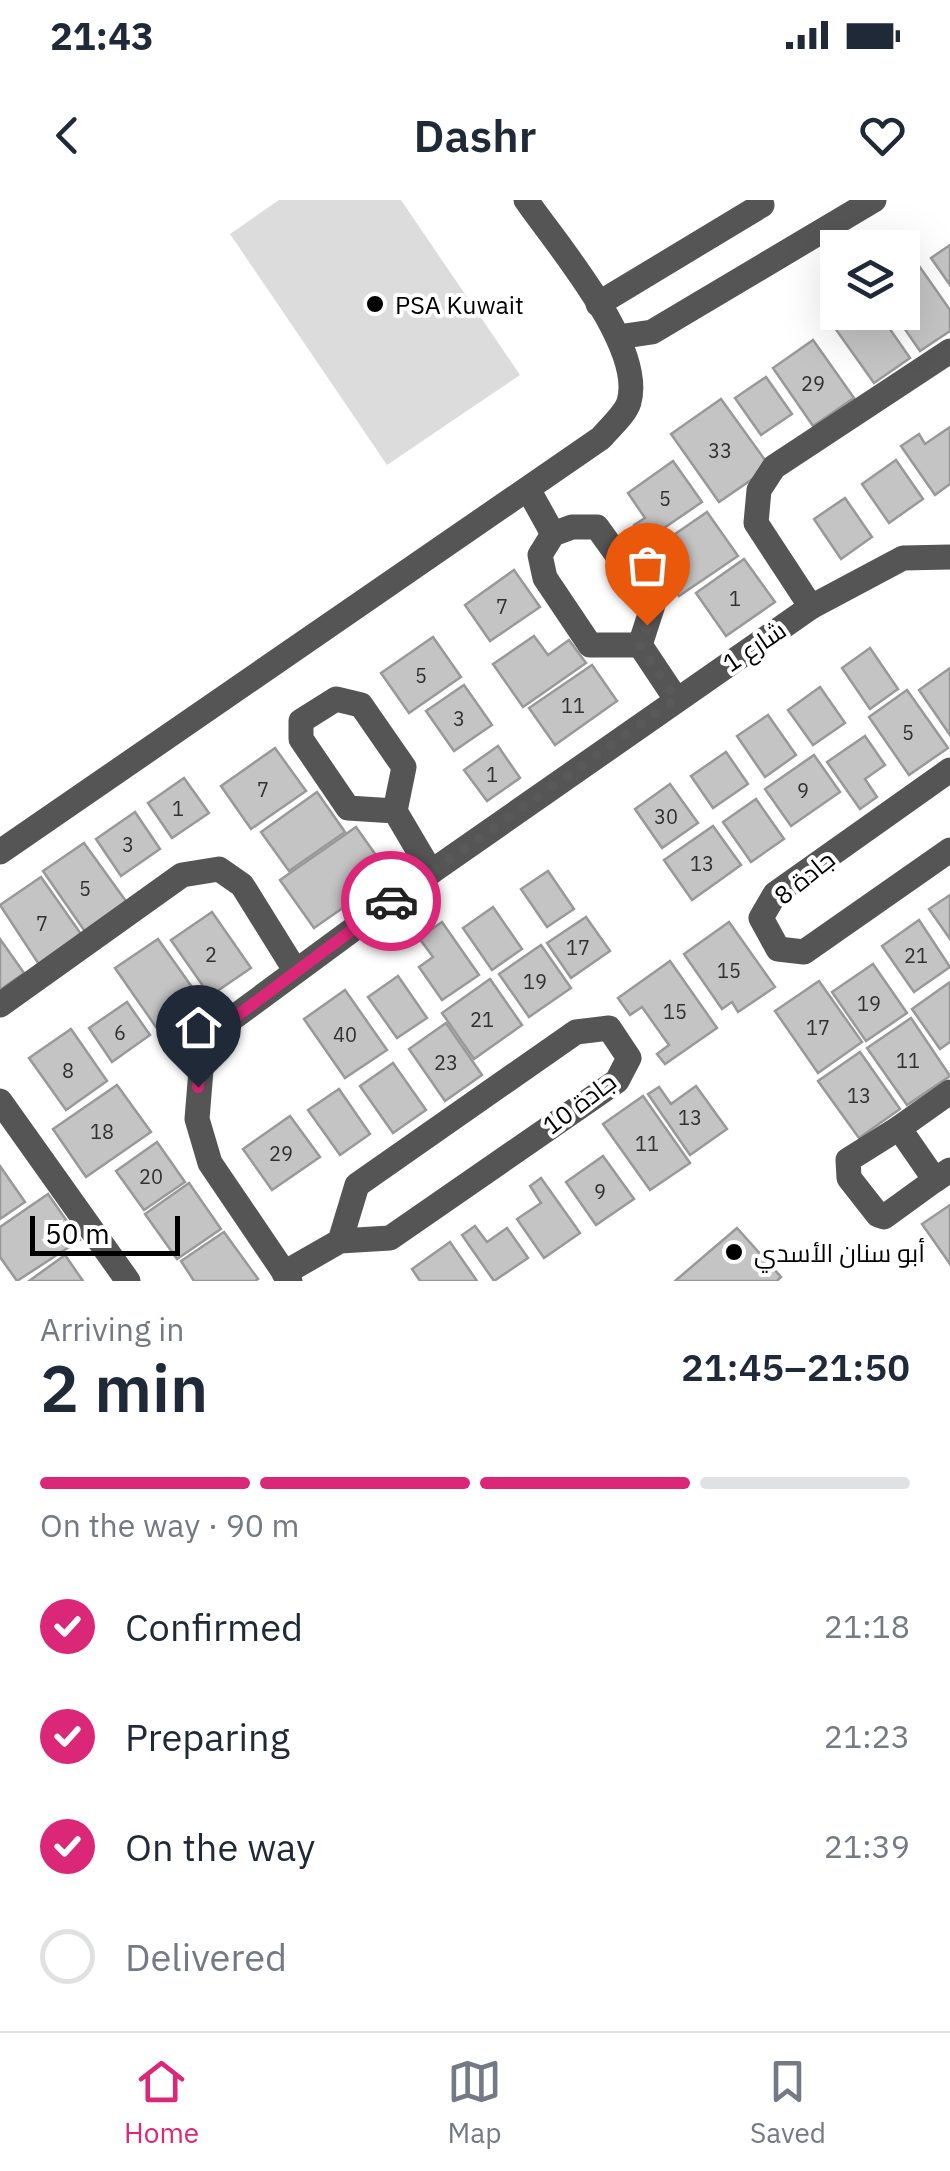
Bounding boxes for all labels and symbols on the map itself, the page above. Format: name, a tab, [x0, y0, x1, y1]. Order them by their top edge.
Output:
place label: PSA Kuwait	[395, 288, 524, 321]
marker: PSA Kuwait	[364, 293, 386, 315]
house number: 29	[801, 370, 825, 397]
house number: 33	[708, 437, 732, 464]
house number: 5	[659, 485, 671, 512]
pin	[605, 523, 690, 626]
house number: 1	[729, 585, 741, 612]
house number: 7	[496, 593, 508, 620]
street label: شارع 1	[716, 613, 793, 680]
house number: 5	[415, 662, 427, 689]
house number: 11	[561, 692, 585, 719]
house number: 3	[453, 705, 465, 732]
house number: 5	[902, 719, 914, 746]
house number: 1	[486, 761, 498, 788]
house number: 7	[257, 776, 269, 803]
house number: 9	[797, 777, 809, 804]
house number: 1	[172, 795, 184, 822]
house number: 30	[654, 803, 678, 830]
house number: 3	[122, 831, 134, 858]
street label: جادة 8	[767, 843, 841, 911]
house number: 13	[690, 850, 714, 877]
courier	[341, 851, 441, 951]
house number: 5	[79, 875, 91, 902]
house number: 7	[36, 910, 48, 937]
house number: 17	[566, 934, 590, 961]
house number: 2	[205, 941, 217, 968]
house number: 21	[904, 942, 928, 969]
house number: 15	[717, 957, 741, 984]
house number: 19	[523, 968, 547, 995]
pin	[156, 985, 241, 1088]
house number: 19	[857, 990, 881, 1017]
house number: 15	[663, 998, 687, 1025]
house number: 21	[470, 1006, 494, 1033]
house number: 17	[806, 1014, 830, 1041]
house number: 6	[114, 1019, 126, 1046]
house number: 40	[333, 1021, 357, 1048]
house number: 11	[896, 1047, 920, 1074]
house number: 23	[434, 1049, 458, 1076]
house number: 8	[62, 1057, 74, 1084]
street label: جادة 10	[536, 1065, 622, 1141]
house number: 13	[847, 1082, 871, 1109]
house number: 13	[678, 1104, 702, 1131]
house number: 18	[90, 1118, 114, 1145]
house number: 11	[635, 1130, 659, 1157]
house number: 29	[269, 1140, 293, 1167]
house number: 20	[139, 1163, 163, 1190]
house number: 9	[594, 1178, 606, 1205]
scale bar	[30, 1211, 180, 1256]
place label: أبو سنان الأسدي	[754, 1236, 925, 1273]
marker: أبو سنان الأسدي	[723, 1241, 745, 1263]

